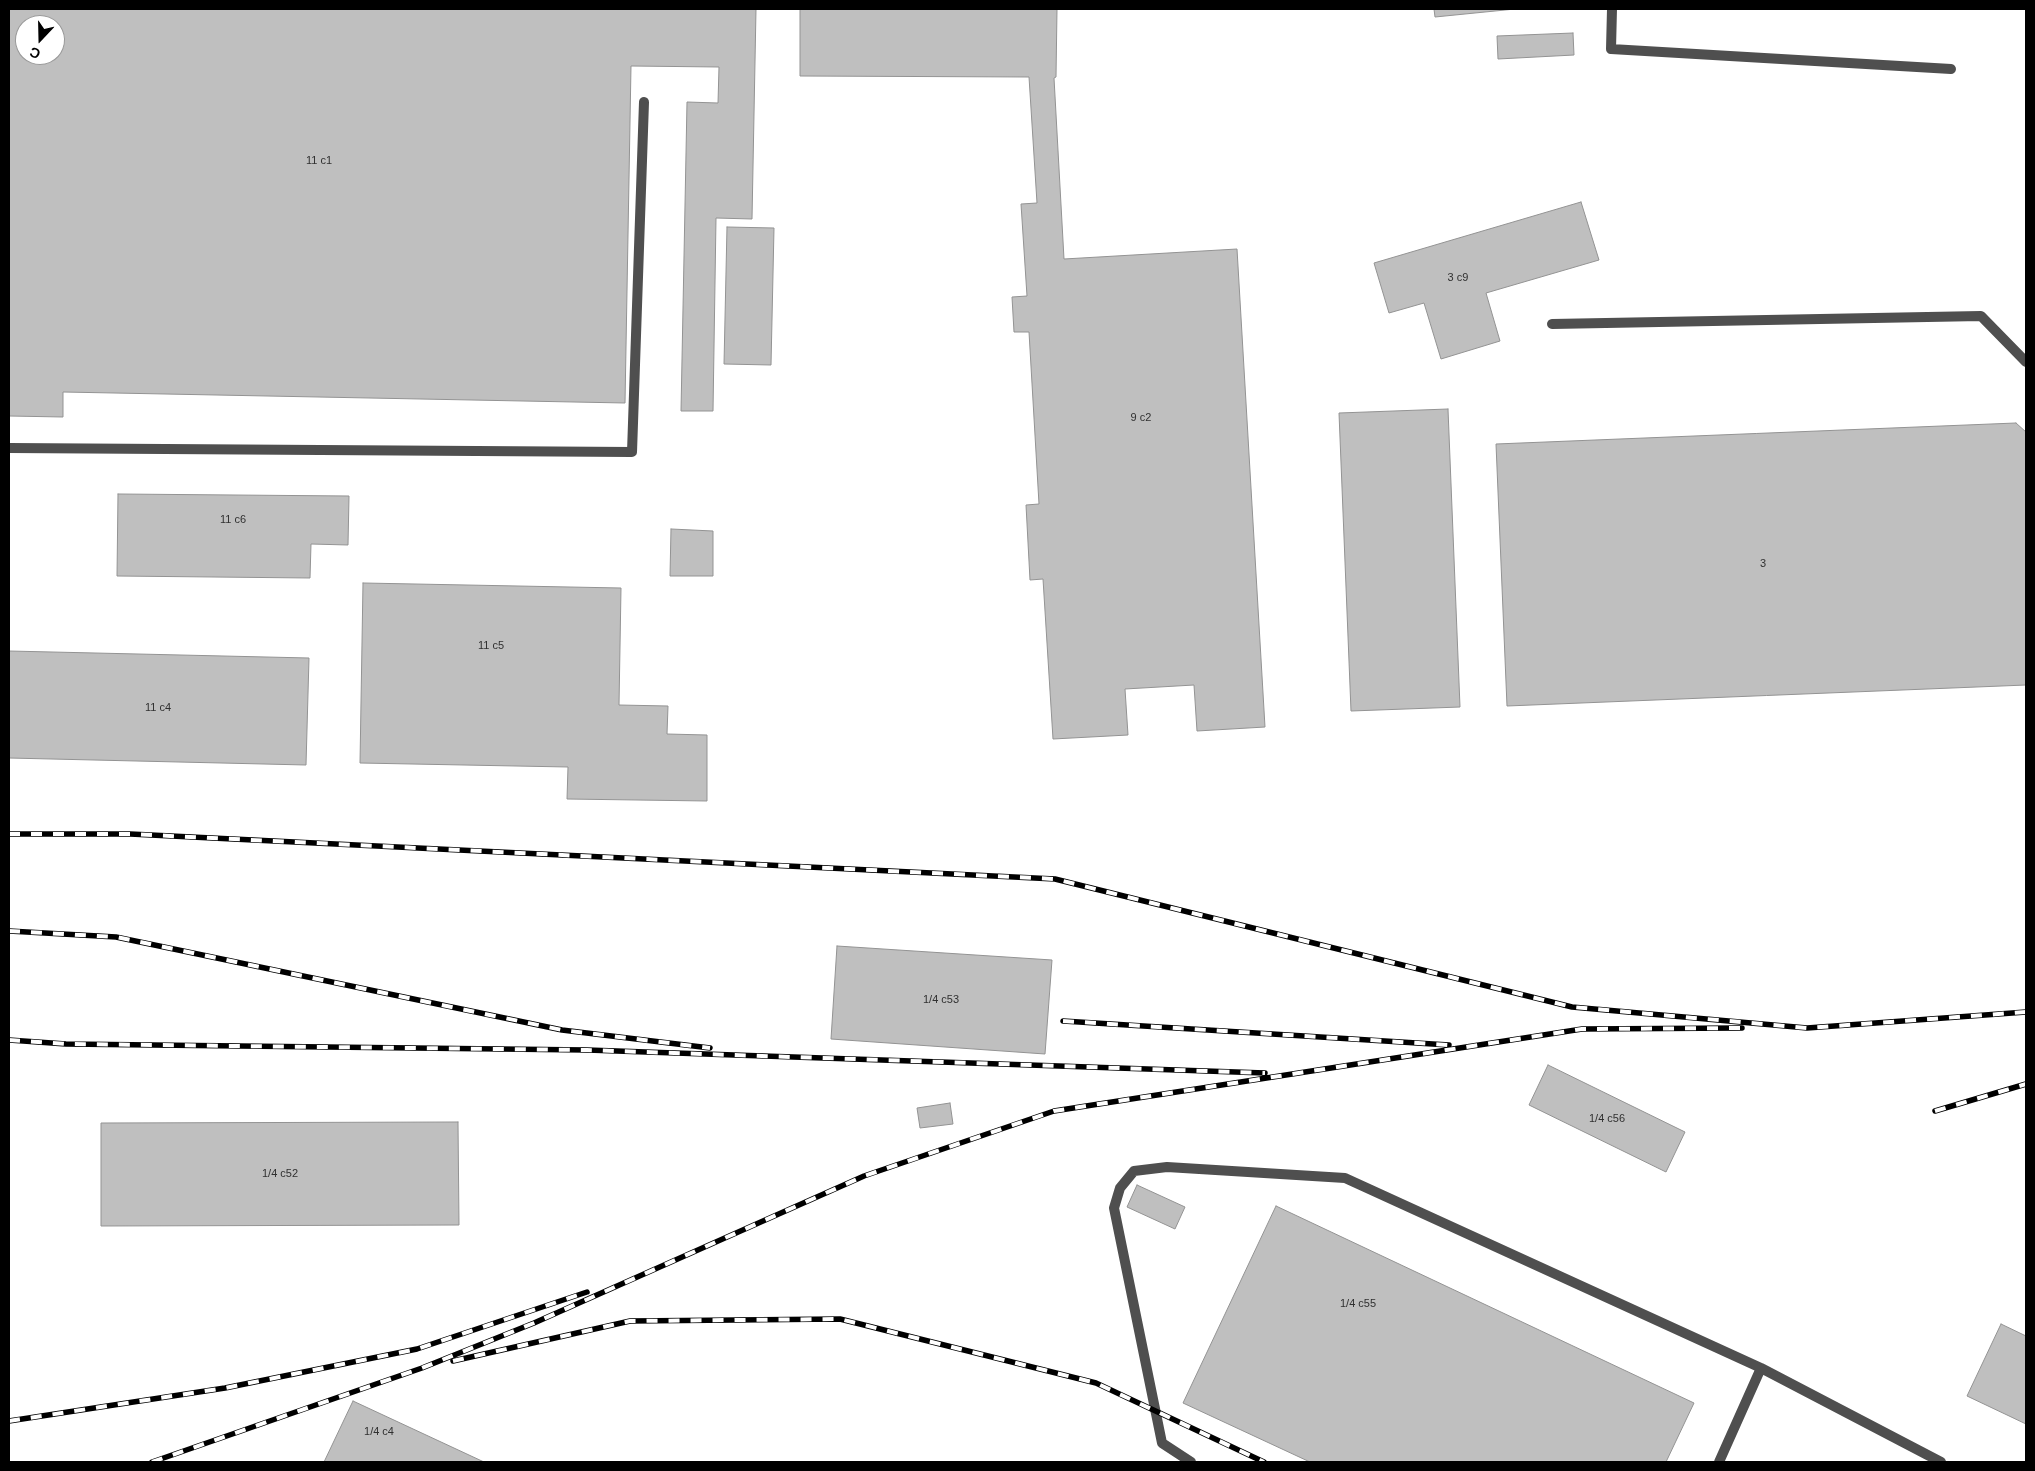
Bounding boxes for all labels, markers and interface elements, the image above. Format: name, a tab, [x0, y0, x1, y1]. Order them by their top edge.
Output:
north arrow	[15, 15, 65, 65]
text: С	[27, 44, 43, 62]
house number: 11 с1	[306, 154, 332, 168]
house number: 3 с9	[1448, 271, 1468, 285]
house number: 9 с2	[1131, 411, 1151, 425]
house number: 11 с6	[220, 513, 246, 527]
house number: 3	[1760, 557, 1766, 571]
house number: 11 с5	[478, 639, 504, 653]
house number: 11 с4	[145, 701, 171, 715]
house number: 1/4 с53	[923, 993, 959, 1007]
house number: 1/4 с56	[1589, 1112, 1625, 1126]
house number: 1/4 с52	[262, 1167, 298, 1181]
house number: 1/4 с55	[1340, 1297, 1376, 1311]
house number: 1/4 c4	[364, 1425, 394, 1439]

